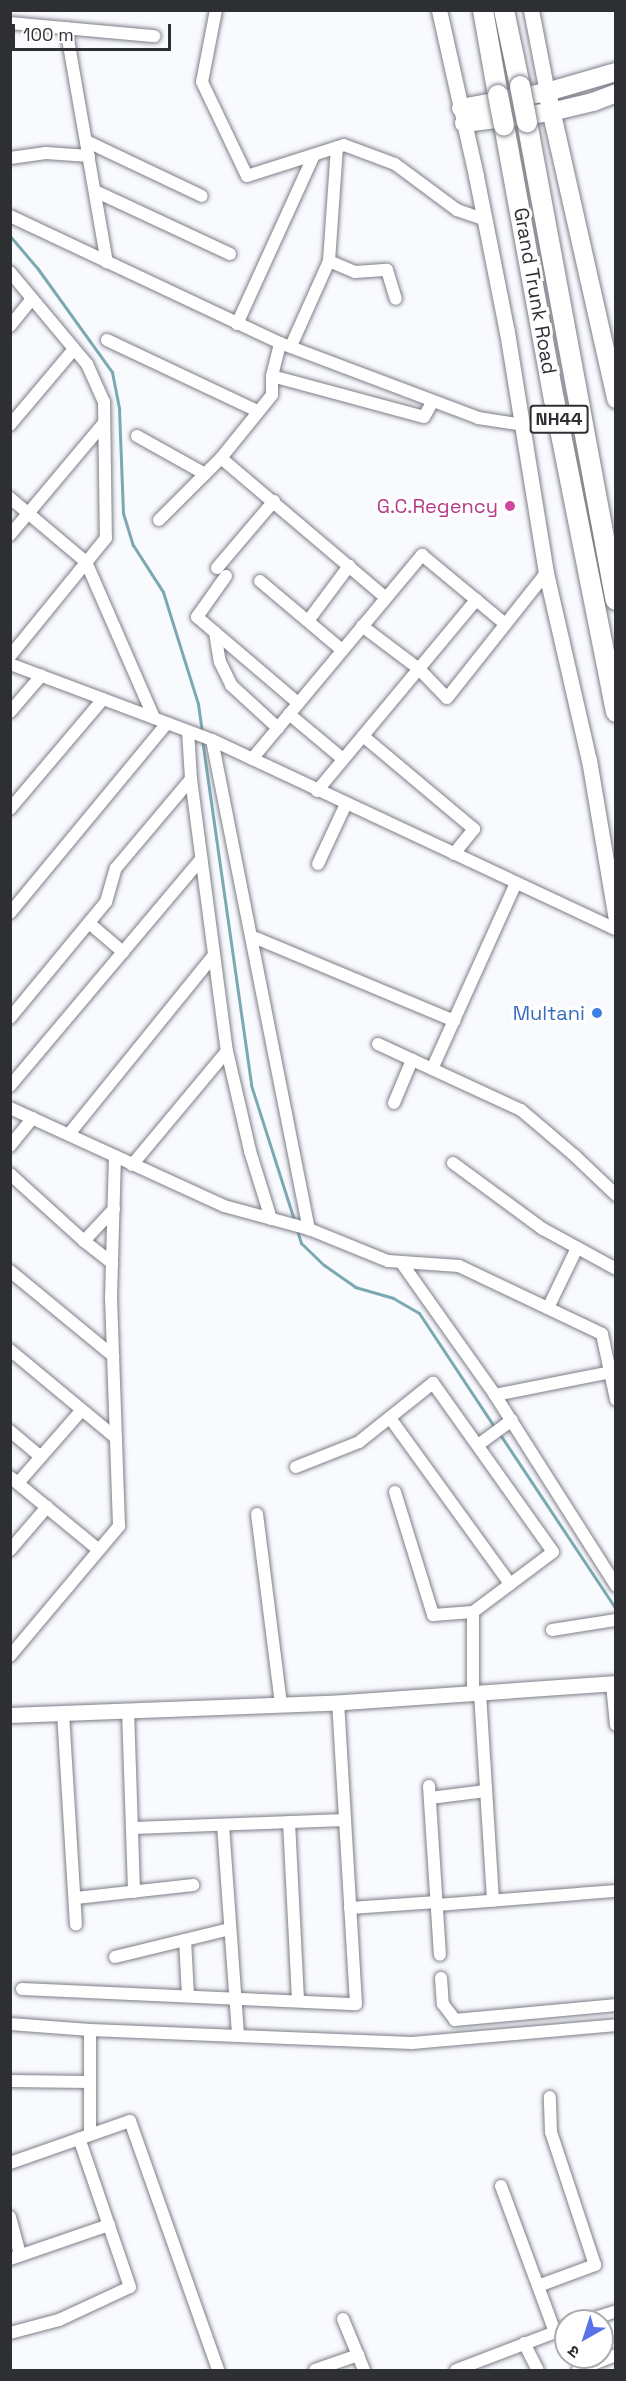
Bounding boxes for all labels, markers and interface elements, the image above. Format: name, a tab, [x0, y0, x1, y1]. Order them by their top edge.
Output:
scale bar	[15, 12, 174, 50]
text: 100 m	[23, 23, 74, 46]
street label: Grand Trunk Road	[508, 205, 562, 377]
road number: NH44	[529, 404, 589, 434]
place label: G.C.Regency	[377, 494, 498, 518]
marker: G.C.Regency	[503, 499, 517, 513]
place label: Multani	[513, 1001, 585, 1025]
marker: Multani	[590, 1006, 604, 1020]
north arrow	[554, 2309, 614, 2369]
text: उ	[563, 2341, 584, 2363]

